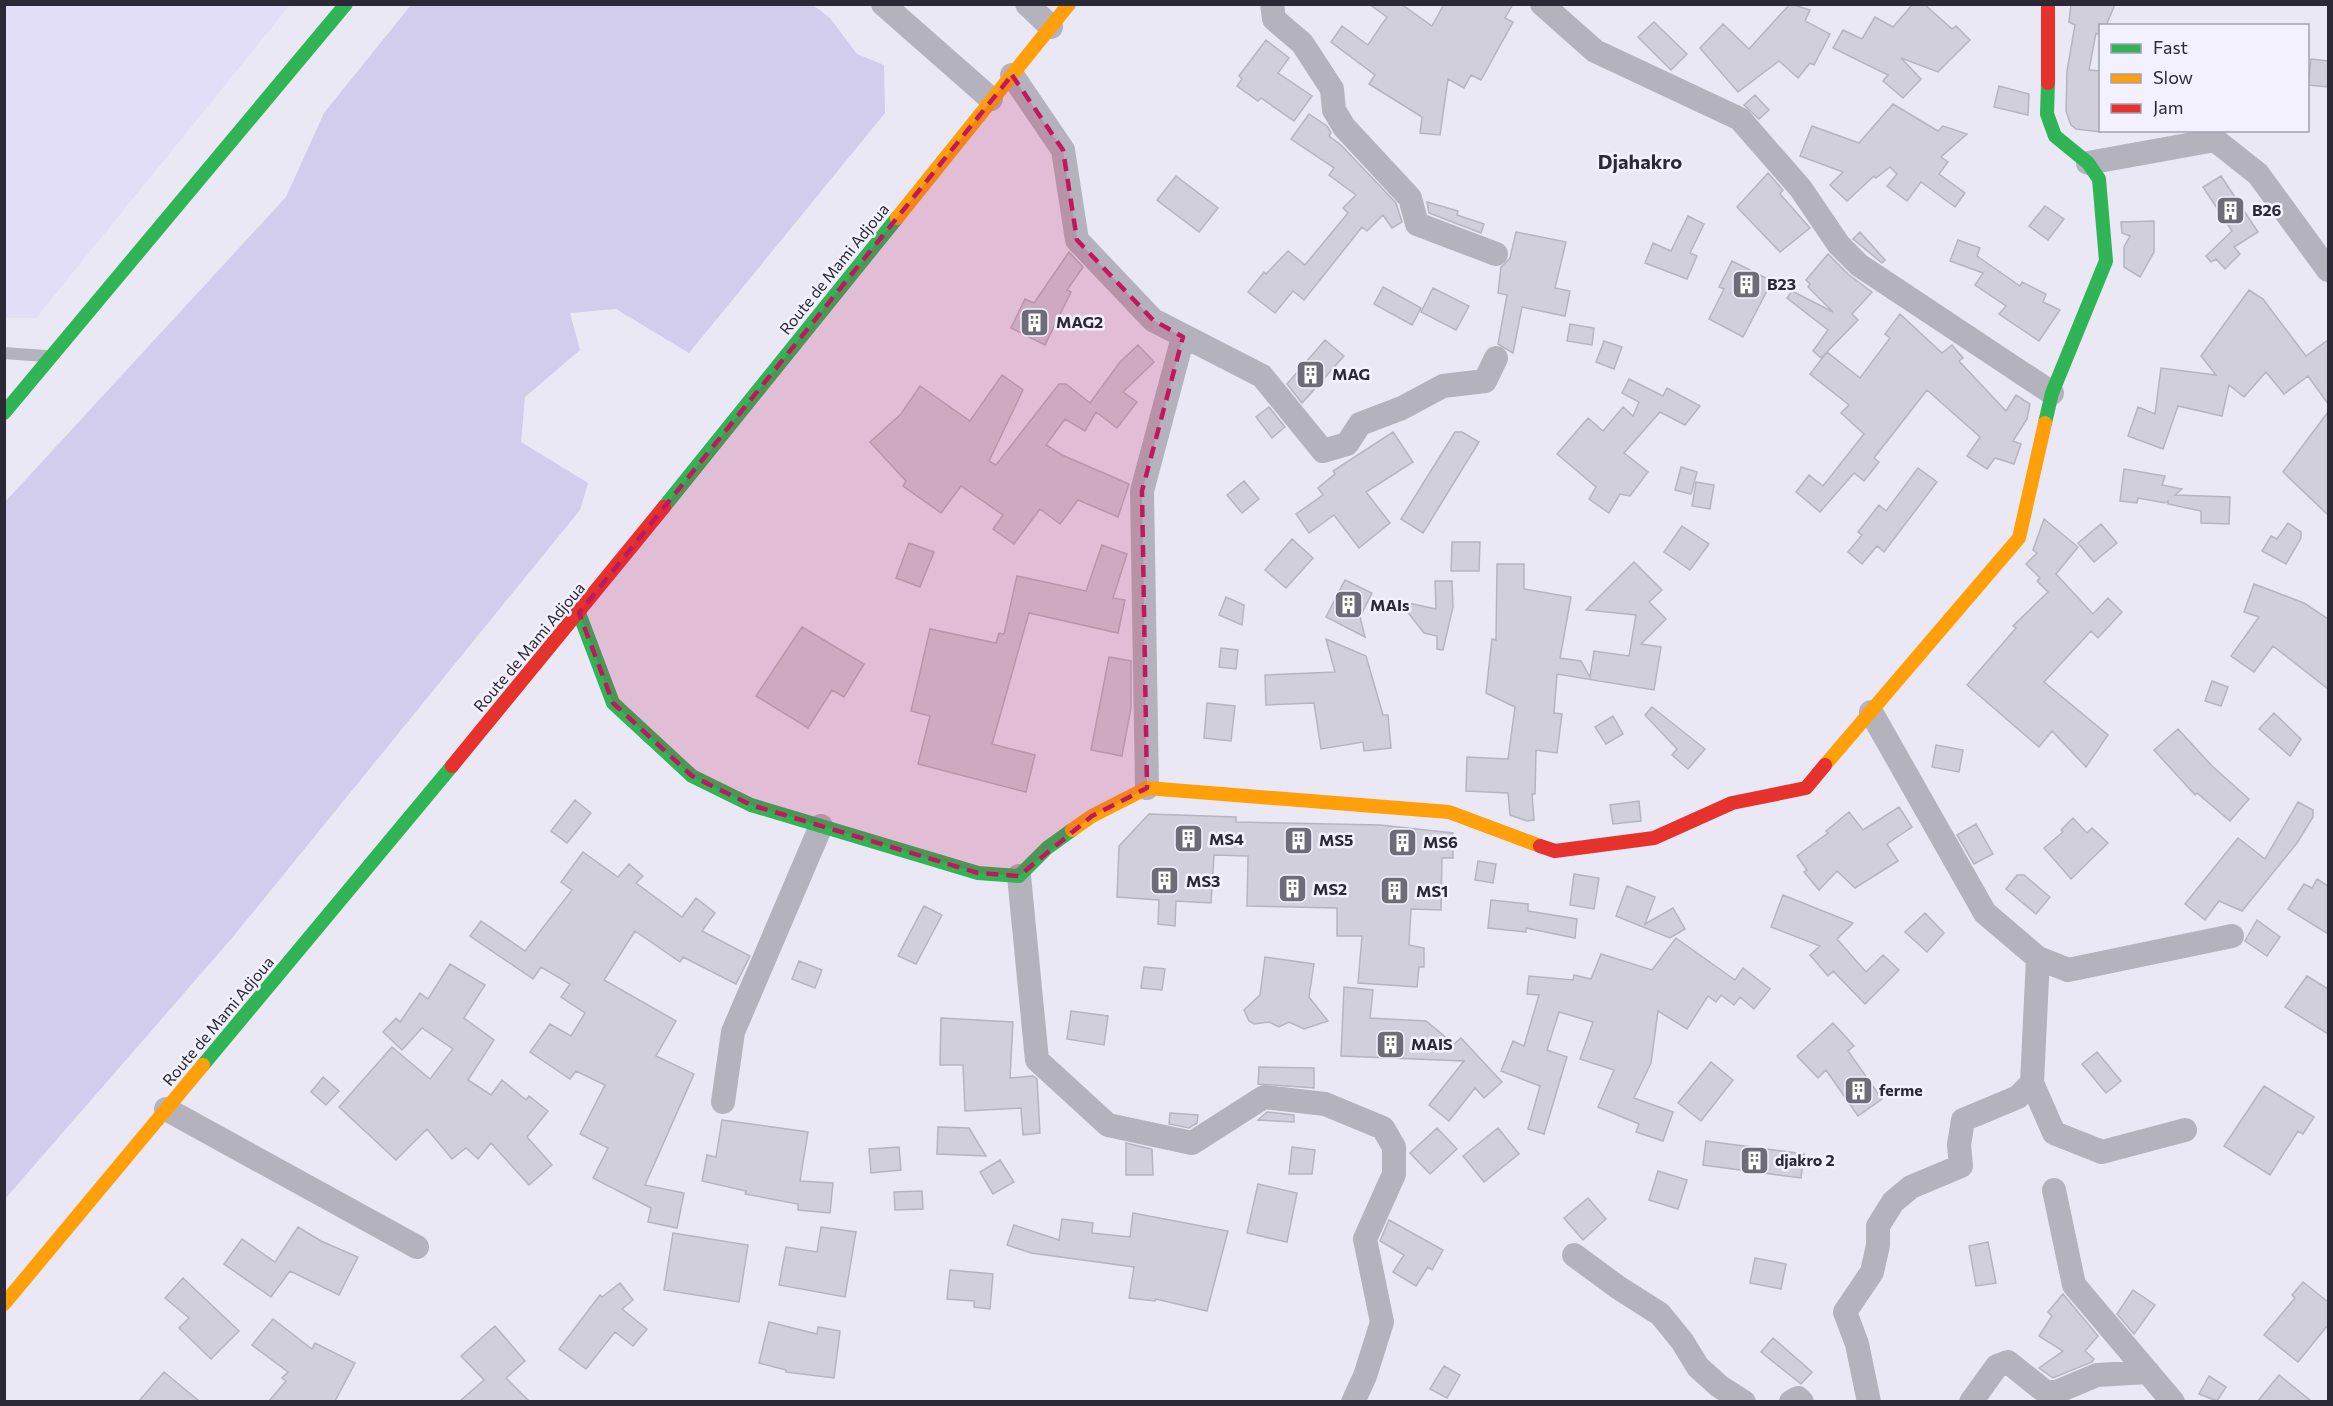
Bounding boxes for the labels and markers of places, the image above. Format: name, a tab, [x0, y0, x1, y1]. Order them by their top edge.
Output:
building icon: B26	[2215, 194, 2247, 226]
place label: B26	[2252, 200, 2282, 219]
building icon: B23	[1730, 268, 1762, 300]
place label: B23	[1767, 274, 1796, 293]
building icon: MAG2	[1019, 306, 1051, 338]
place label: MAG2	[1056, 312, 1103, 331]
building icon: MAG	[1295, 358, 1327, 390]
place label: MAG	[1332, 364, 1370, 383]
building icon: MAIs	[1333, 589, 1365, 621]
place label: MAIs	[1370, 595, 1409, 614]
building icon: MS4	[1172, 823, 1204, 855]
building icon: MS5	[1282, 824, 1314, 856]
building icon: MS6	[1386, 826, 1418, 858]
place label: MS4	[1209, 829, 1244, 848]
place label: MS5	[1319, 830, 1353, 849]
place label: MS6	[1423, 832, 1458, 851]
building icon: MS3	[1149, 865, 1181, 897]
place label: MS3	[1186, 871, 1220, 890]
building icon: MS2	[1276, 873, 1308, 905]
building icon: MS1	[1379, 875, 1411, 907]
place label: MS2	[1313, 879, 1347, 898]
place label: MS1	[1416, 881, 1448, 900]
building icon: MAIS	[1374, 1028, 1406, 1060]
place label: MAIS	[1411, 1034, 1453, 1053]
building icon: ferme	[1842, 1074, 1874, 1106]
place label: ferme	[1879, 1080, 1923, 1099]
building icon: djakro 2	[1738, 1144, 1770, 1176]
place label: djakro 2	[1775, 1150, 1835, 1169]

